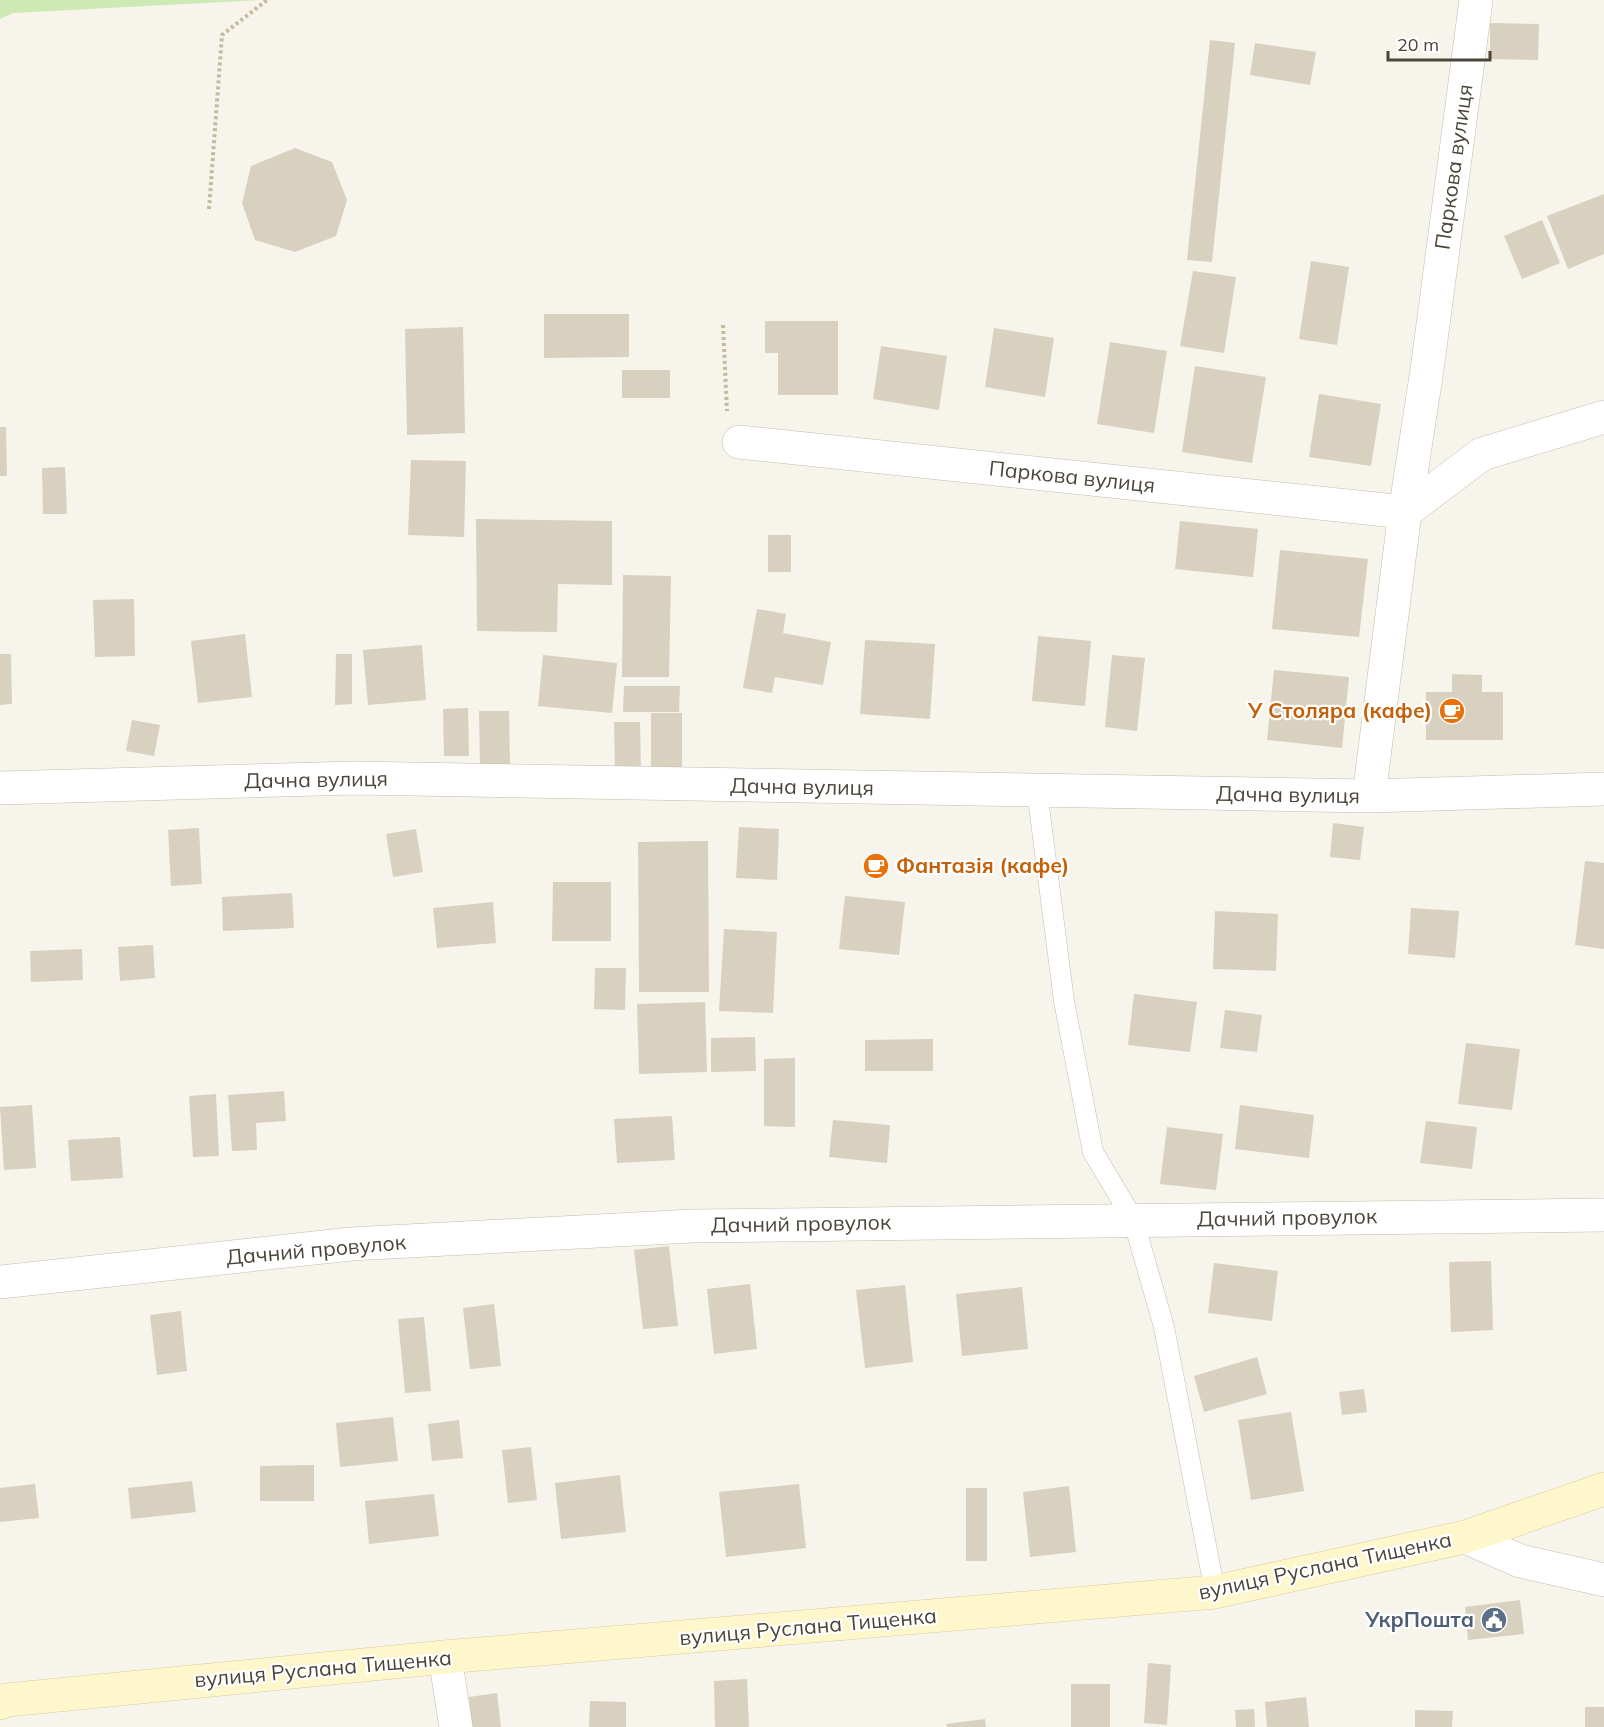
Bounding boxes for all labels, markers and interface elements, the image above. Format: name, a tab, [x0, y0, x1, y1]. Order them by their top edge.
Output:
scale bar	[1388, 24, 1490, 62]
text: 20 m	[1397, 33, 1439, 56]
street label: Паркова вулиця	[1429, 82, 1477, 251]
street label: Паркова вулиця	[988, 454, 1156, 498]
cafe icon: У Столяра (кафе)	[1437, 696, 1467, 726]
place label: У Столяра (кафе)	[1247, 697, 1432, 723]
street label: Дачна вулиця	[244, 765, 388, 793]
street label: Дачна вулиця	[730, 772, 874, 800]
street label: Дачна вулиця	[1216, 780, 1360, 808]
cafe icon: Фантазія (кафе)	[861, 851, 891, 881]
place label: Фантазія (кафе)	[896, 852, 1069, 878]
street label: Дачний провулок	[1197, 1202, 1378, 1232]
street label: Дачний провулок	[711, 1208, 892, 1238]
street label: Дачний провулок	[225, 1228, 408, 1270]
street label: вулиця Руслана Тищенка	[1196, 1525, 1454, 1605]
street label: вулиця Руслана Тищенка	[678, 1602, 938, 1650]
public building icon: УкрПошта	[1479, 1605, 1509, 1635]
place label: УкрПошта	[1364, 1606, 1474, 1632]
street label: вулиця Руслана Тищенка	[193, 1644, 453, 1692]

